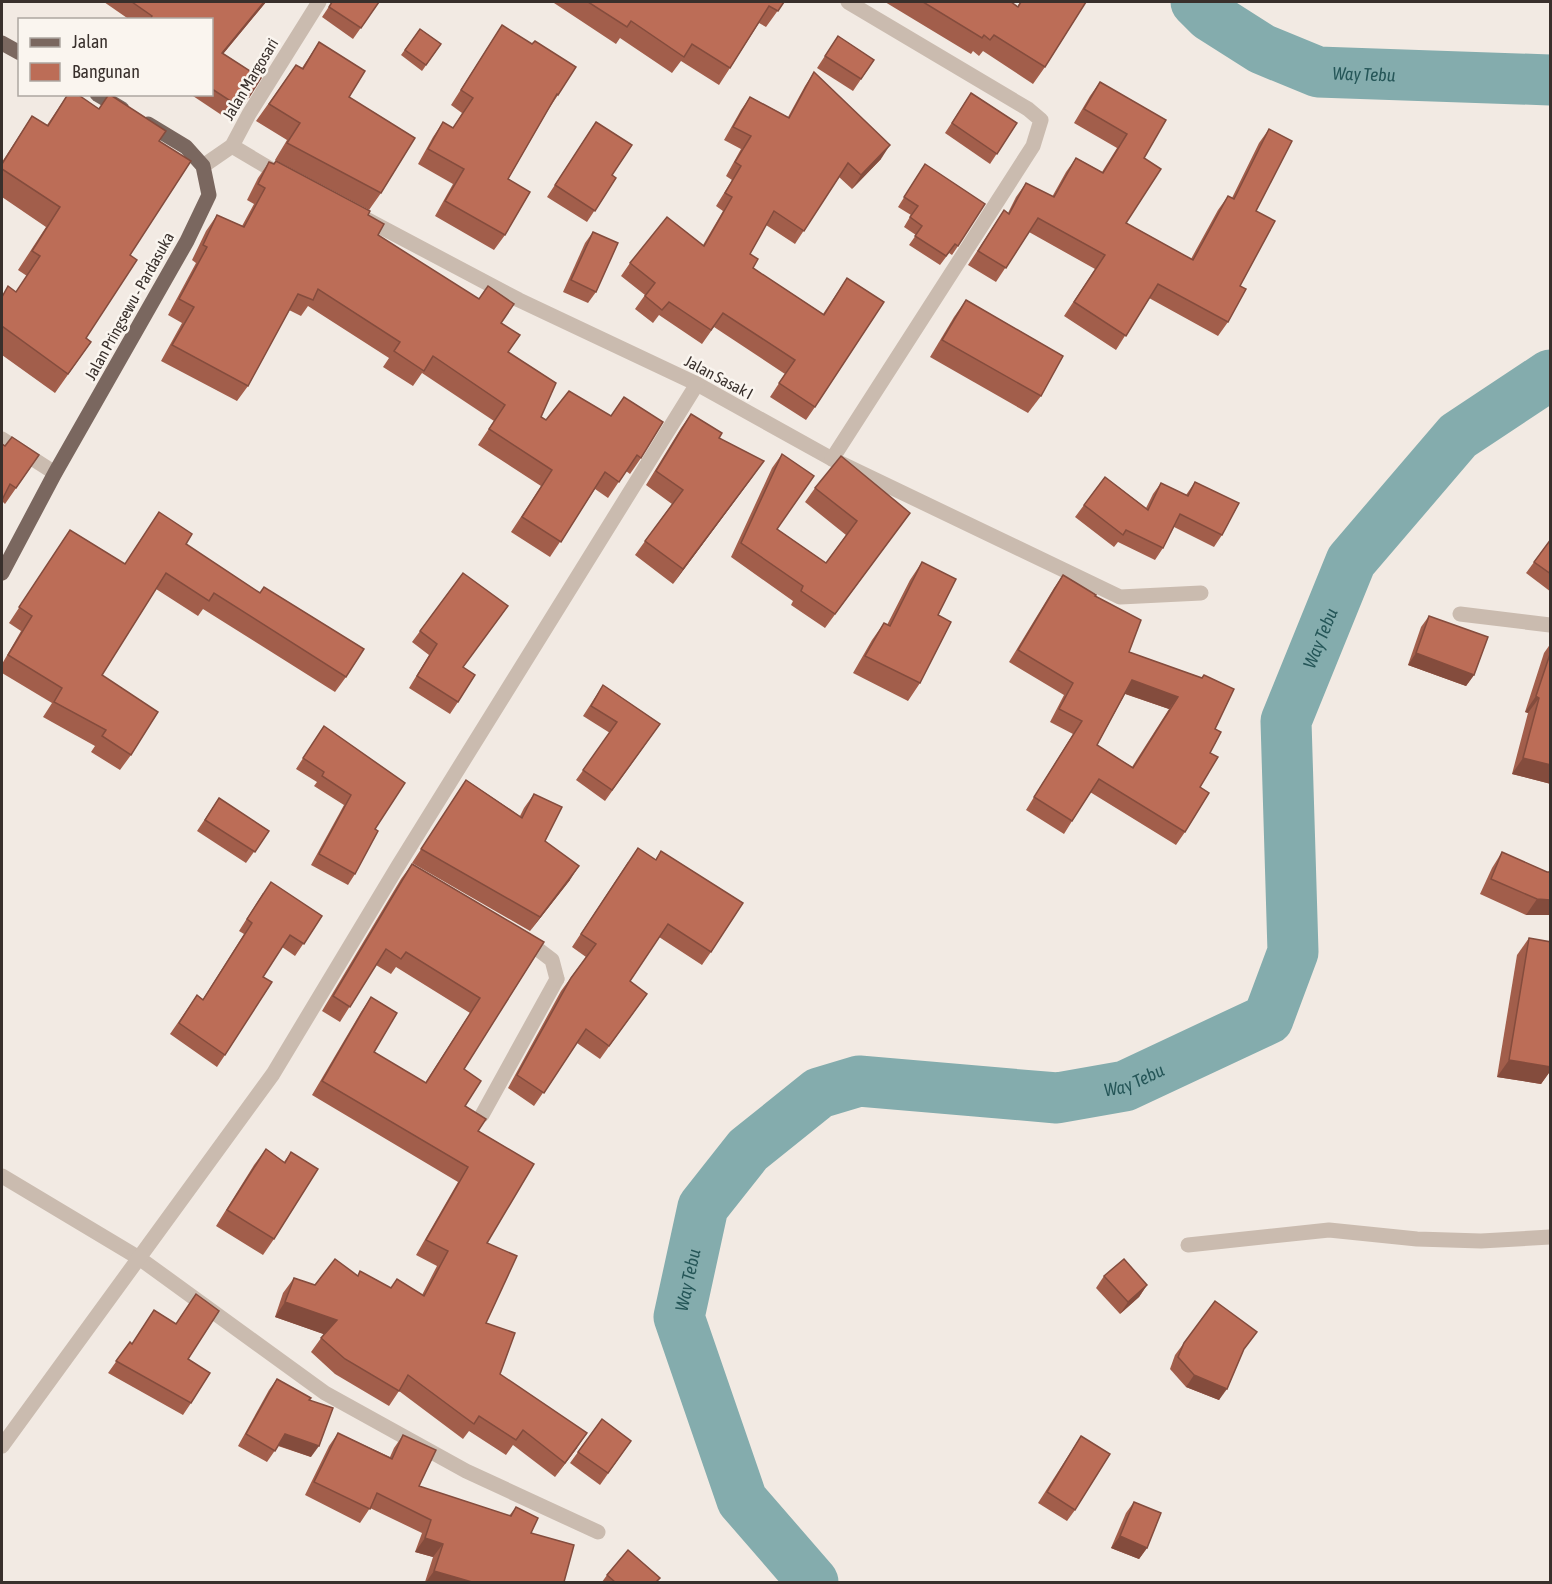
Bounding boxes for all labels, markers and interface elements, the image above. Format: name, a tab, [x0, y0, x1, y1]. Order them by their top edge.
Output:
legend	[18, 18, 213, 96]
text: Jalan	[72, 31, 108, 52]
street label: Jalan Margosari	[219, 35, 282, 124]
text: Bangunan	[72, 61, 140, 82]
water label: Way Tebu	[1332, 62, 1396, 85]
street label: Jalan Pringsewu - Pardasuka	[81, 229, 178, 383]
street label: Jalan Sasak I	[682, 352, 756, 402]
water label: Way Tebu	[1298, 605, 1341, 671]
water label: Way Tebu	[1102, 1059, 1167, 1100]
water label: Way Tebu	[670, 1247, 704, 1313]

